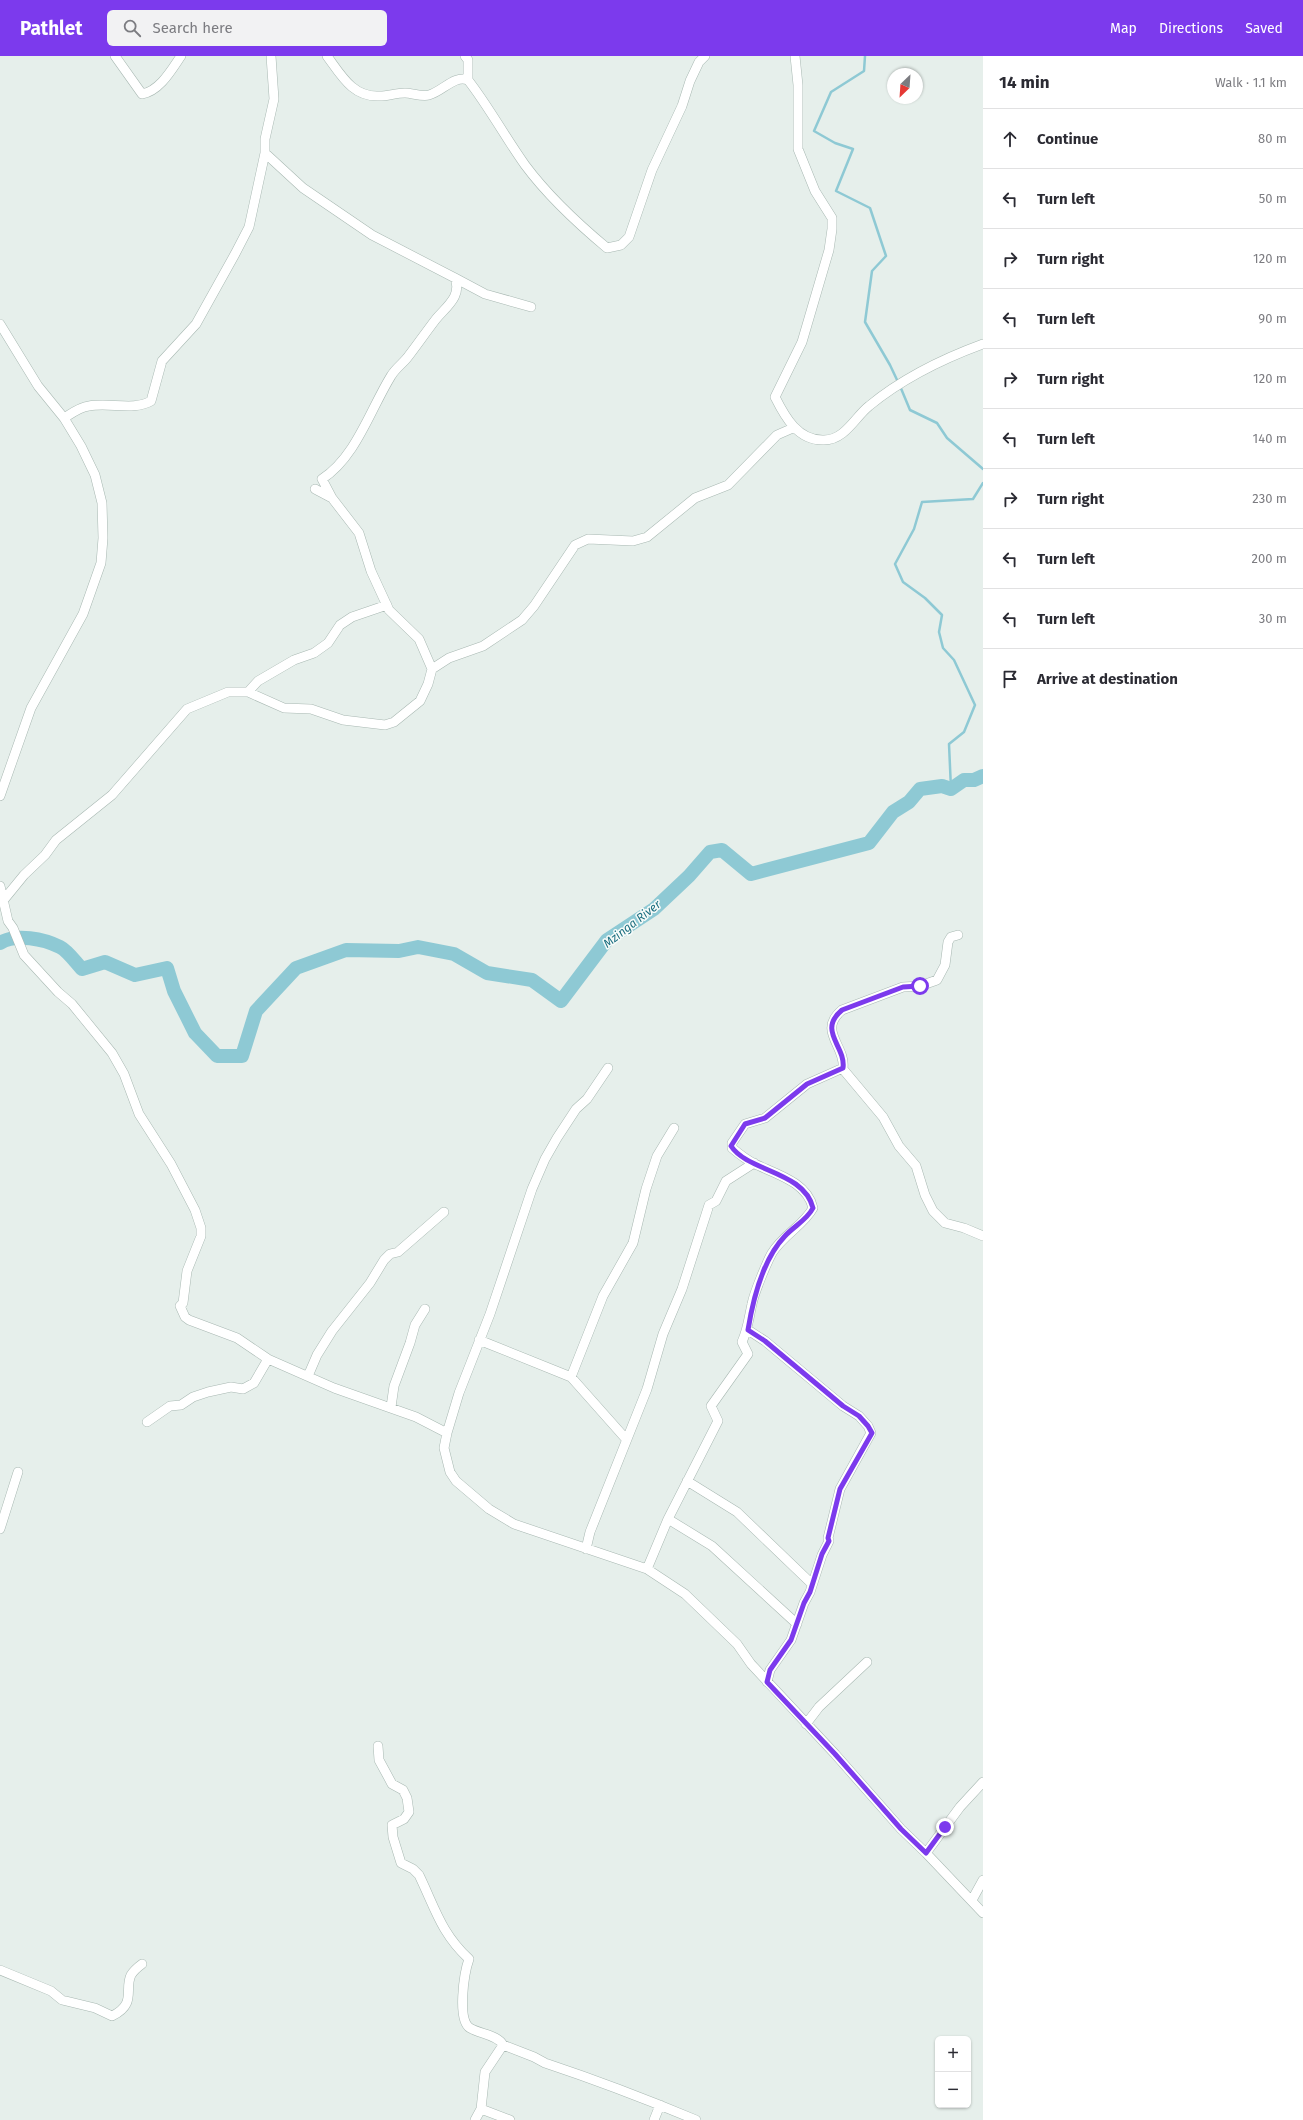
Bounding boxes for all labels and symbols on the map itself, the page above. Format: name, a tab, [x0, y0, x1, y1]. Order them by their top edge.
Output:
north arrow	[887, 68, 923, 104]
water label: Mzinga River	[601, 897, 664, 951]
route start	[911, 977, 929, 995]
route end	[936, 1818, 954, 1836]

